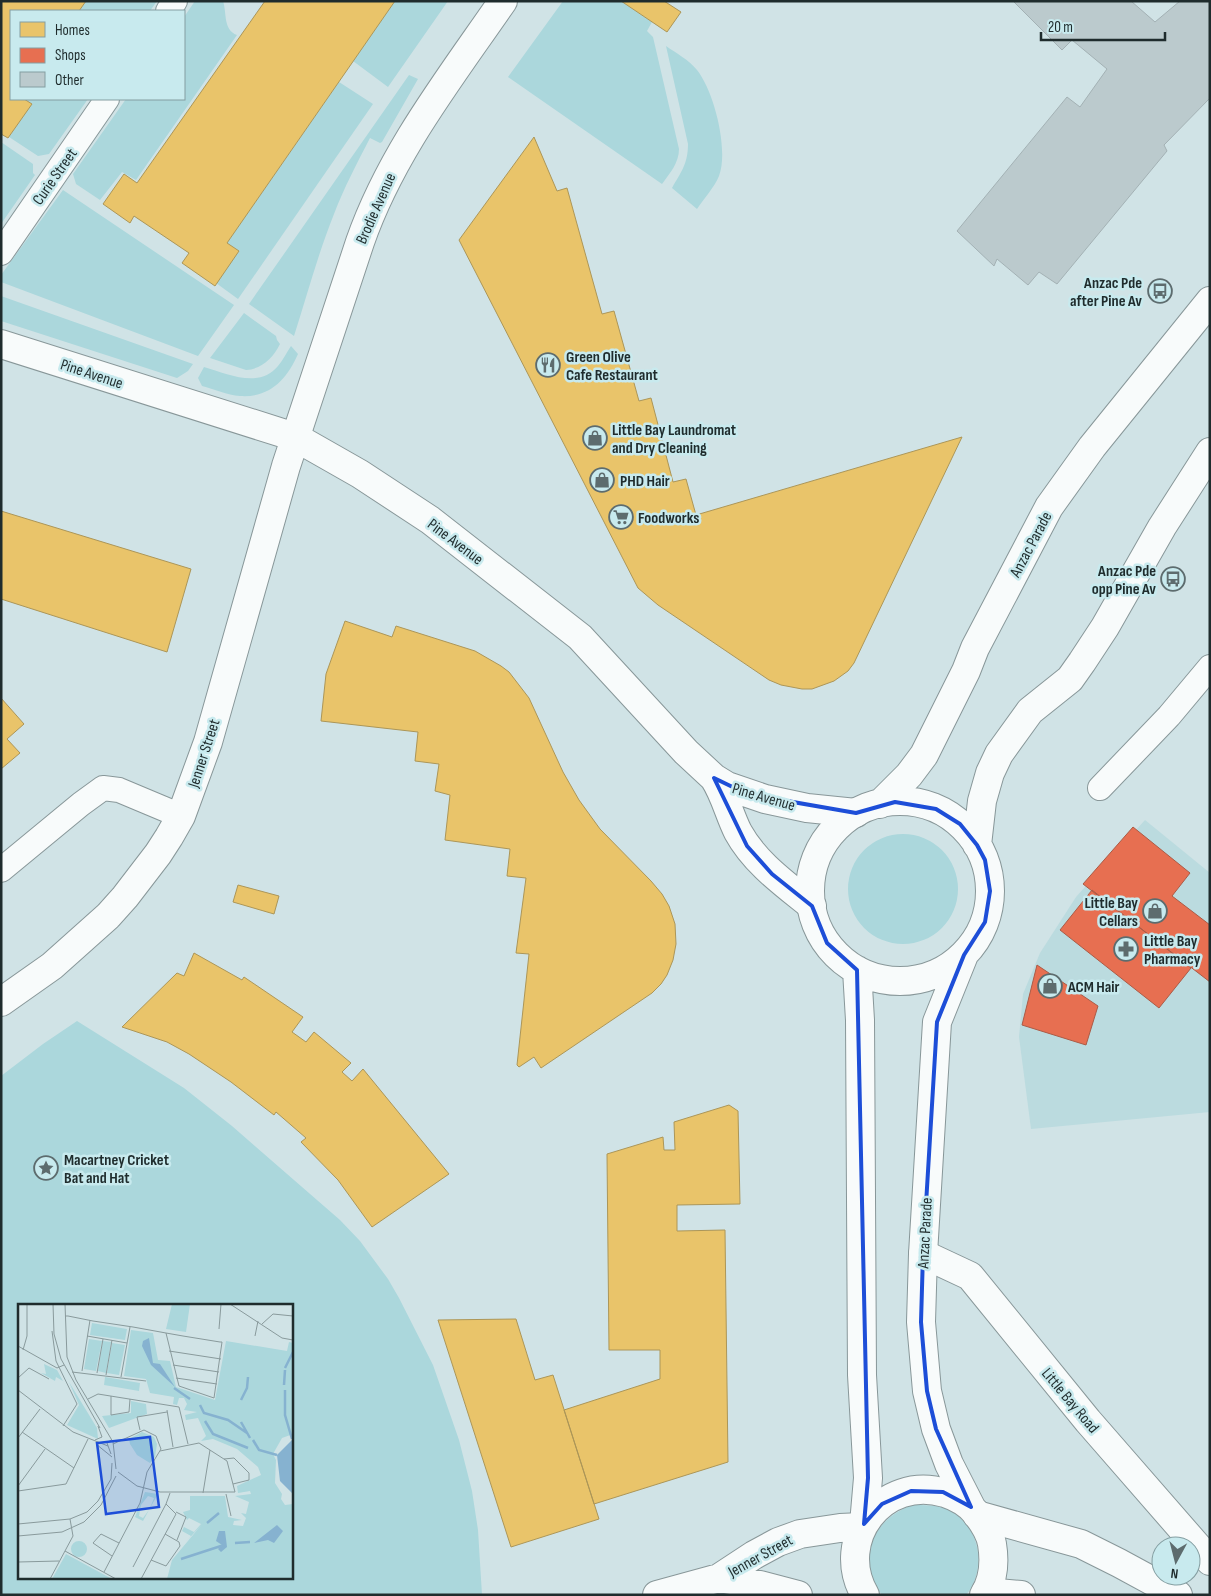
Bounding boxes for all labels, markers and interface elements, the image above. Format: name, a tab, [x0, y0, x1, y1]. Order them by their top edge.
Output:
legend	[10, 10, 185, 100]
scale bar	[1041, 10, 1165, 42]
text: 20 m	[1048, 18, 1073, 37]
text: Homes	[55, 21, 90, 40]
text: Shops	[55, 46, 86, 65]
text: Other	[55, 71, 84, 90]
street label: Curie Street	[29, 145, 82, 209]
street label: Brodie Avenue	[352, 170, 400, 247]
place label: Anzac Pde after Pine Av	[1070, 274, 1142, 311]
bus stop icon: Anzac Pde after Pine Av	[1147, 278, 1173, 304]
place label: Green Olive Cafe Restaurant	[566, 348, 658, 385]
restaurant icon: Green Olive Cafe Restaurant	[535, 352, 561, 378]
street label: Pine Avenue	[58, 355, 125, 393]
place label: Little Bay Laundromat and Dry Cleaning	[612, 421, 736, 458]
shop icon: Little Bay Laundromat and Dry Cleaning	[582, 425, 608, 451]
shop icon: PHD Hair	[589, 467, 615, 493]
place label: PHD Hair	[620, 472, 670, 491]
supermarket icon: Foodworks	[608, 504, 634, 530]
place label: Foodworks	[638, 509, 699, 528]
street label: Anzac Parade	[1006, 509, 1056, 581]
street label: Pine Avenue	[424, 515, 487, 569]
place label: Anzac Pde opp Pine Av	[1092, 562, 1156, 599]
bus stop icon: Anzac Pde opp Pine Av	[1160, 566, 1186, 592]
street label: Jenner Street	[184, 717, 224, 791]
street label: Pine Avenue	[730, 779, 797, 815]
place label: Little Bay Cellars	[1085, 894, 1138, 931]
shop icon: Little Bay Cellars	[1142, 898, 1168, 924]
place label: Little Bay Pharmacy	[1144, 932, 1201, 969]
pharmacy icon: Little Bay Pharmacy	[1113, 936, 1139, 962]
shop icon: ACM Hair	[1037, 973, 1063, 999]
place label: ACM Hair	[1067, 978, 1120, 997]
place label: Macartney Cricket Bat and Hat	[64, 1151, 169, 1188]
place icon: Macartney Cricket Bat and Hat	[33, 1155, 59, 1181]
street label: Anzac Parade	[914, 1197, 937, 1270]
inset map	[18, 1304, 292, 1578]
street label: Little Bay Road	[1037, 1365, 1103, 1437]
street label: Jenner Street	[724, 1531, 796, 1582]
north arrow	[1151, 1536, 1201, 1586]
text: N	[1170, 1565, 1179, 1582]

